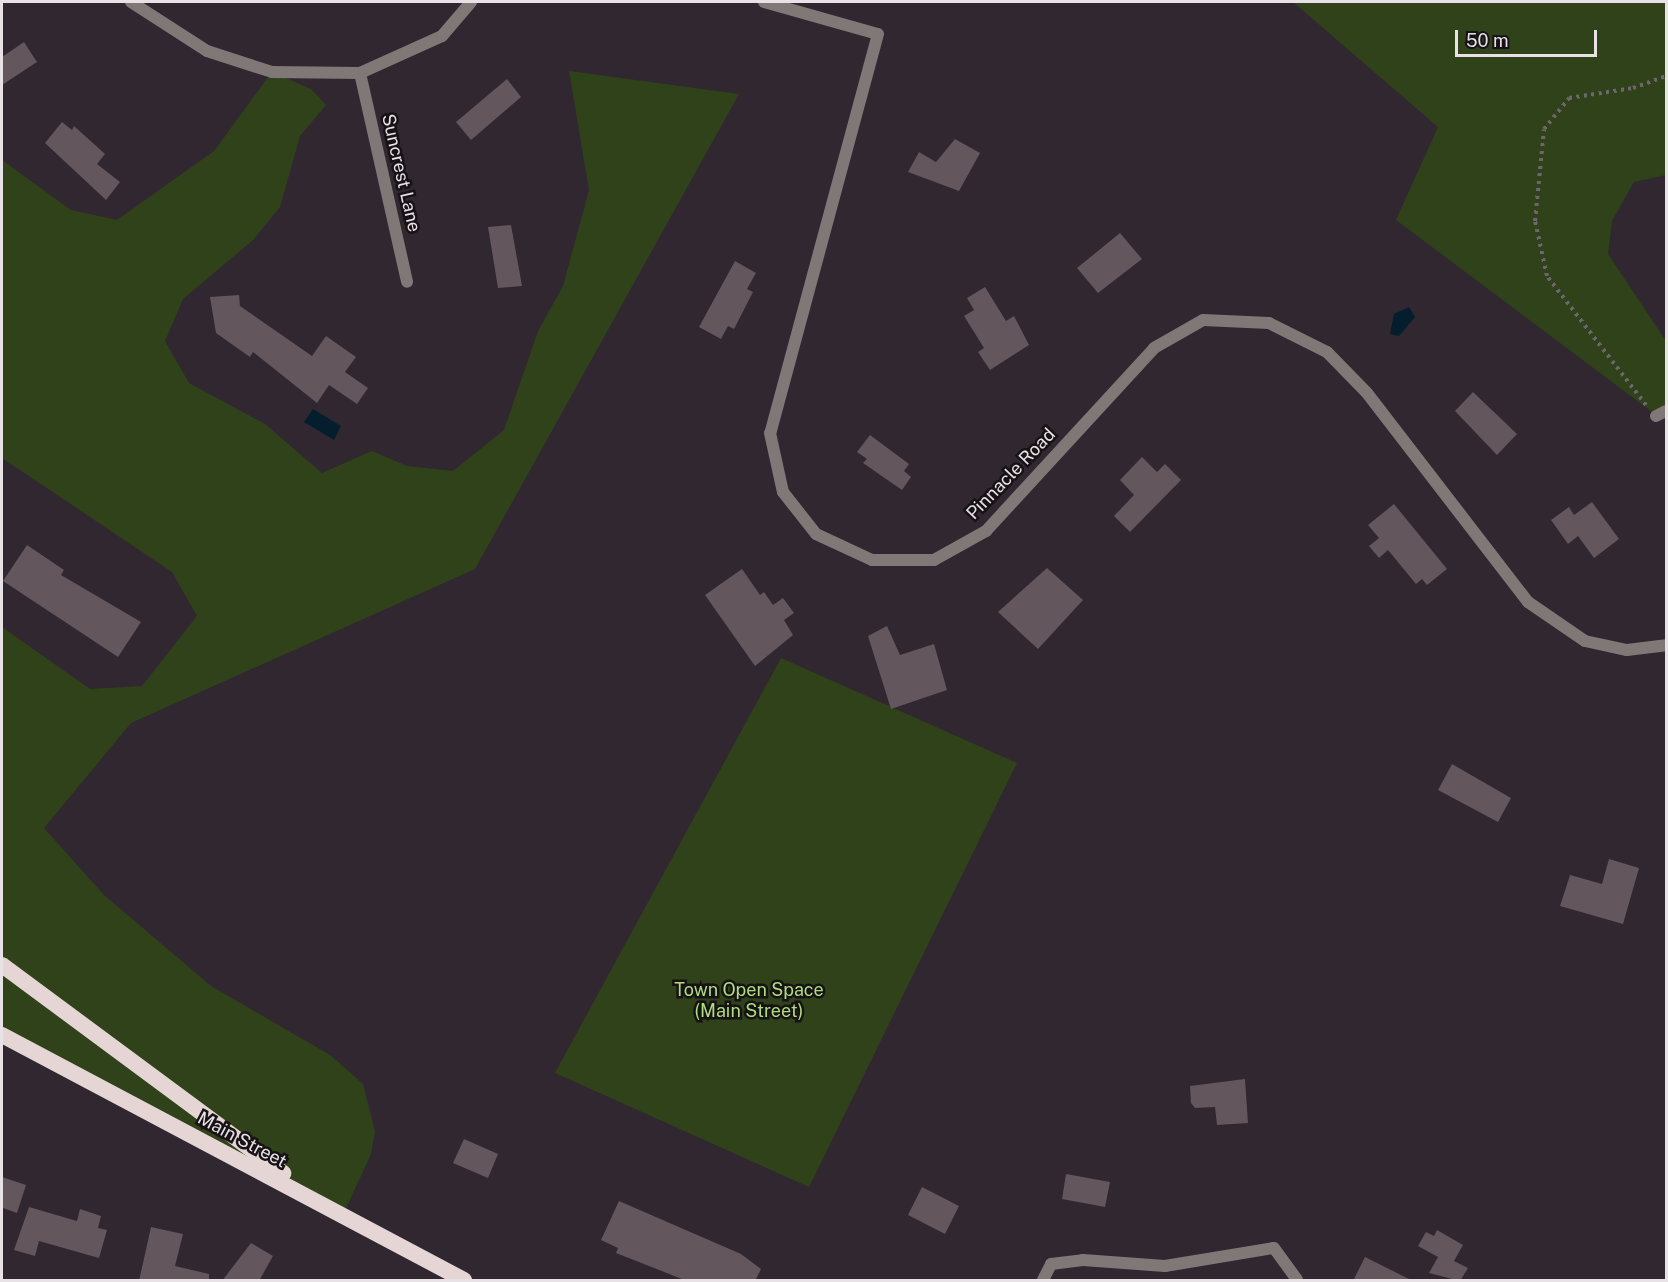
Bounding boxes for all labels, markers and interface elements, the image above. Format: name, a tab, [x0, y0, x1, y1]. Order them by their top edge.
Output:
scale bar	[1458, 18, 1600, 56]
text: 50 m	[1466, 30, 1509, 51]
street label: Suncrest Lane	[377, 112, 425, 234]
street label: Pinnacle Road	[962, 424, 1060, 524]
park label: Town Open Space (Main Street)	[674, 980, 824, 1022]
street label: Main Street	[194, 1108, 290, 1172]

